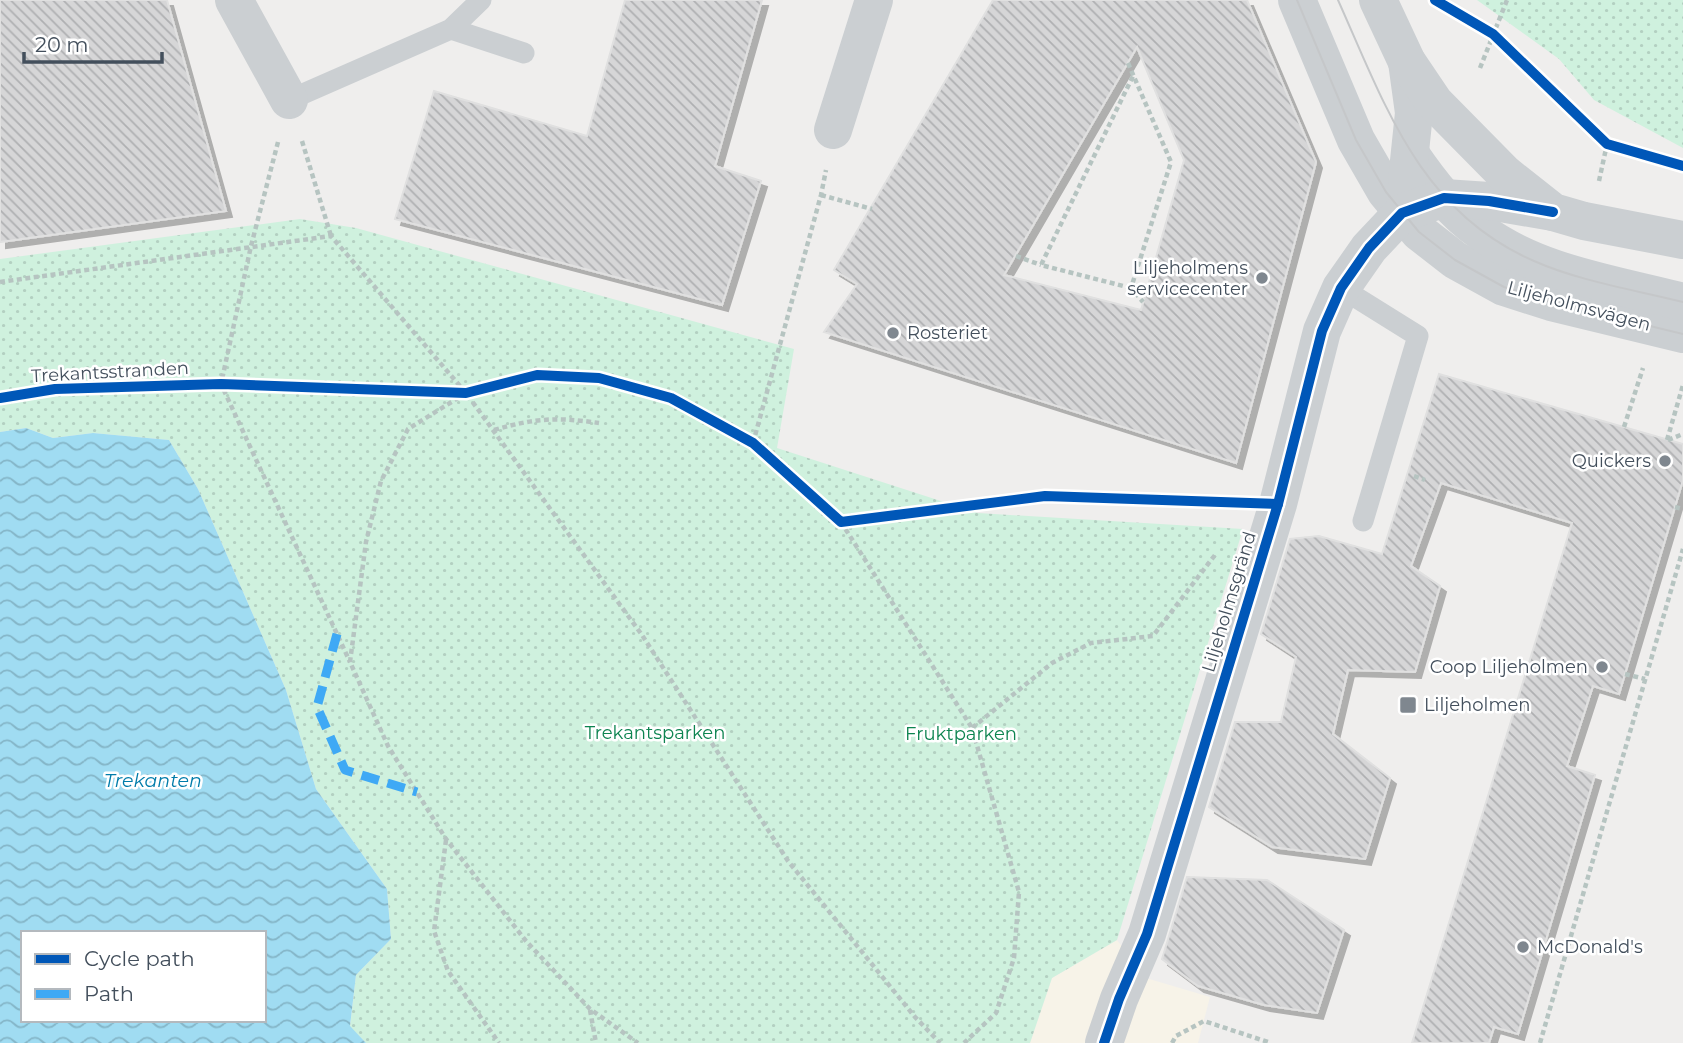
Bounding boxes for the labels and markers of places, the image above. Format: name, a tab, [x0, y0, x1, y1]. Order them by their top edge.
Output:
place label: Liljeholmens servicecenter	[1127, 257, 1248, 300]
marker: Liljeholmens servicecenter	[1254, 270, 1270, 286]
place label: Rosteriet	[907, 322, 988, 344]
marker: Rosteriet	[885, 325, 901, 341]
place label: Quickers	[1572, 450, 1651, 472]
marker: Quickers	[1657, 453, 1673, 469]
place label: Coop Liljeholmen	[1430, 656, 1588, 678]
marker: Coop Liljeholmen	[1594, 659, 1610, 675]
place label: Liljeholmen	[1424, 694, 1531, 716]
marker: Liljeholmen	[1398, 695, 1418, 715]
place label: McDonald's	[1537, 936, 1643, 958]
marker: McDonald's	[1515, 939, 1531, 955]

